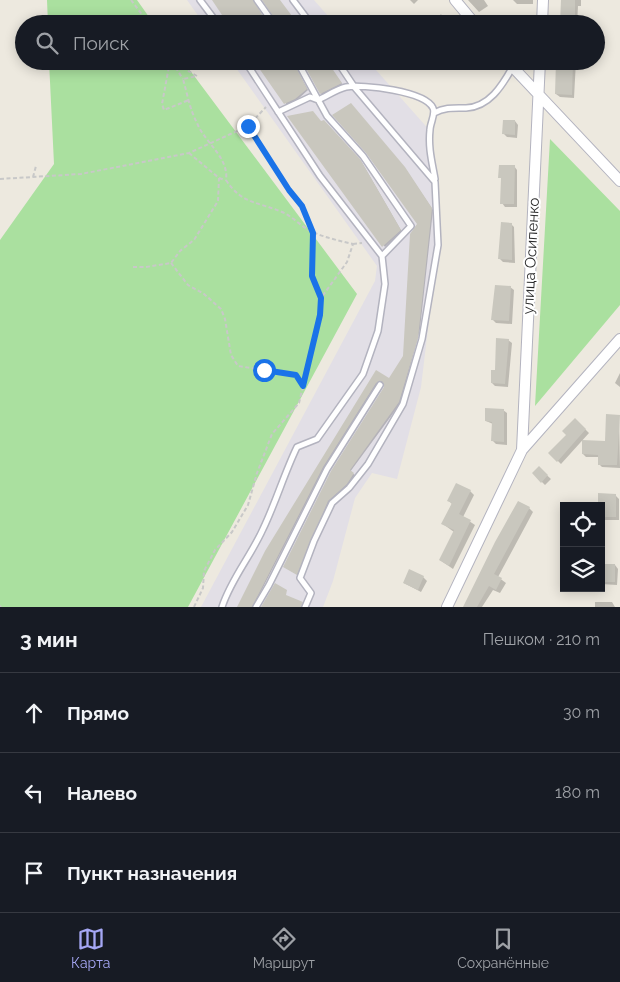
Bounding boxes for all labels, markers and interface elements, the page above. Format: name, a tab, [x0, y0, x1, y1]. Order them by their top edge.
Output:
search box	[15, 15, 605, 70]
icon: search	[33, 29, 61, 57]
text: Поиск	[73, 32, 129, 54]
route end	[237, 115, 260, 138]
street label: улица Осипенко	[519, 197, 543, 315]
route start	[253, 359, 276, 382]
map controls	[560, 502, 605, 592]
button: locate	[560, 502, 605, 547]
button: layers	[560, 547, 605, 592]
text: 3 мин	[20, 627, 78, 652]
text: Пешком · 210 m	[483, 630, 600, 649]
icon: ahead	[20, 699, 48, 727]
text: Прямо	[67, 702, 129, 724]
text: 30 m	[563, 703, 600, 722]
icon: left	[20, 779, 48, 807]
text: Налево	[67, 782, 137, 804]
text: 180 m	[555, 783, 600, 802]
icon: arrive	[20, 859, 48, 887]
text: Пункт назначения	[67, 862, 237, 884]
tab: Карта	[71, 925, 111, 971]
tab: Маршрут	[253, 925, 315, 971]
tab: Сохранённые	[457, 925, 549, 971]

